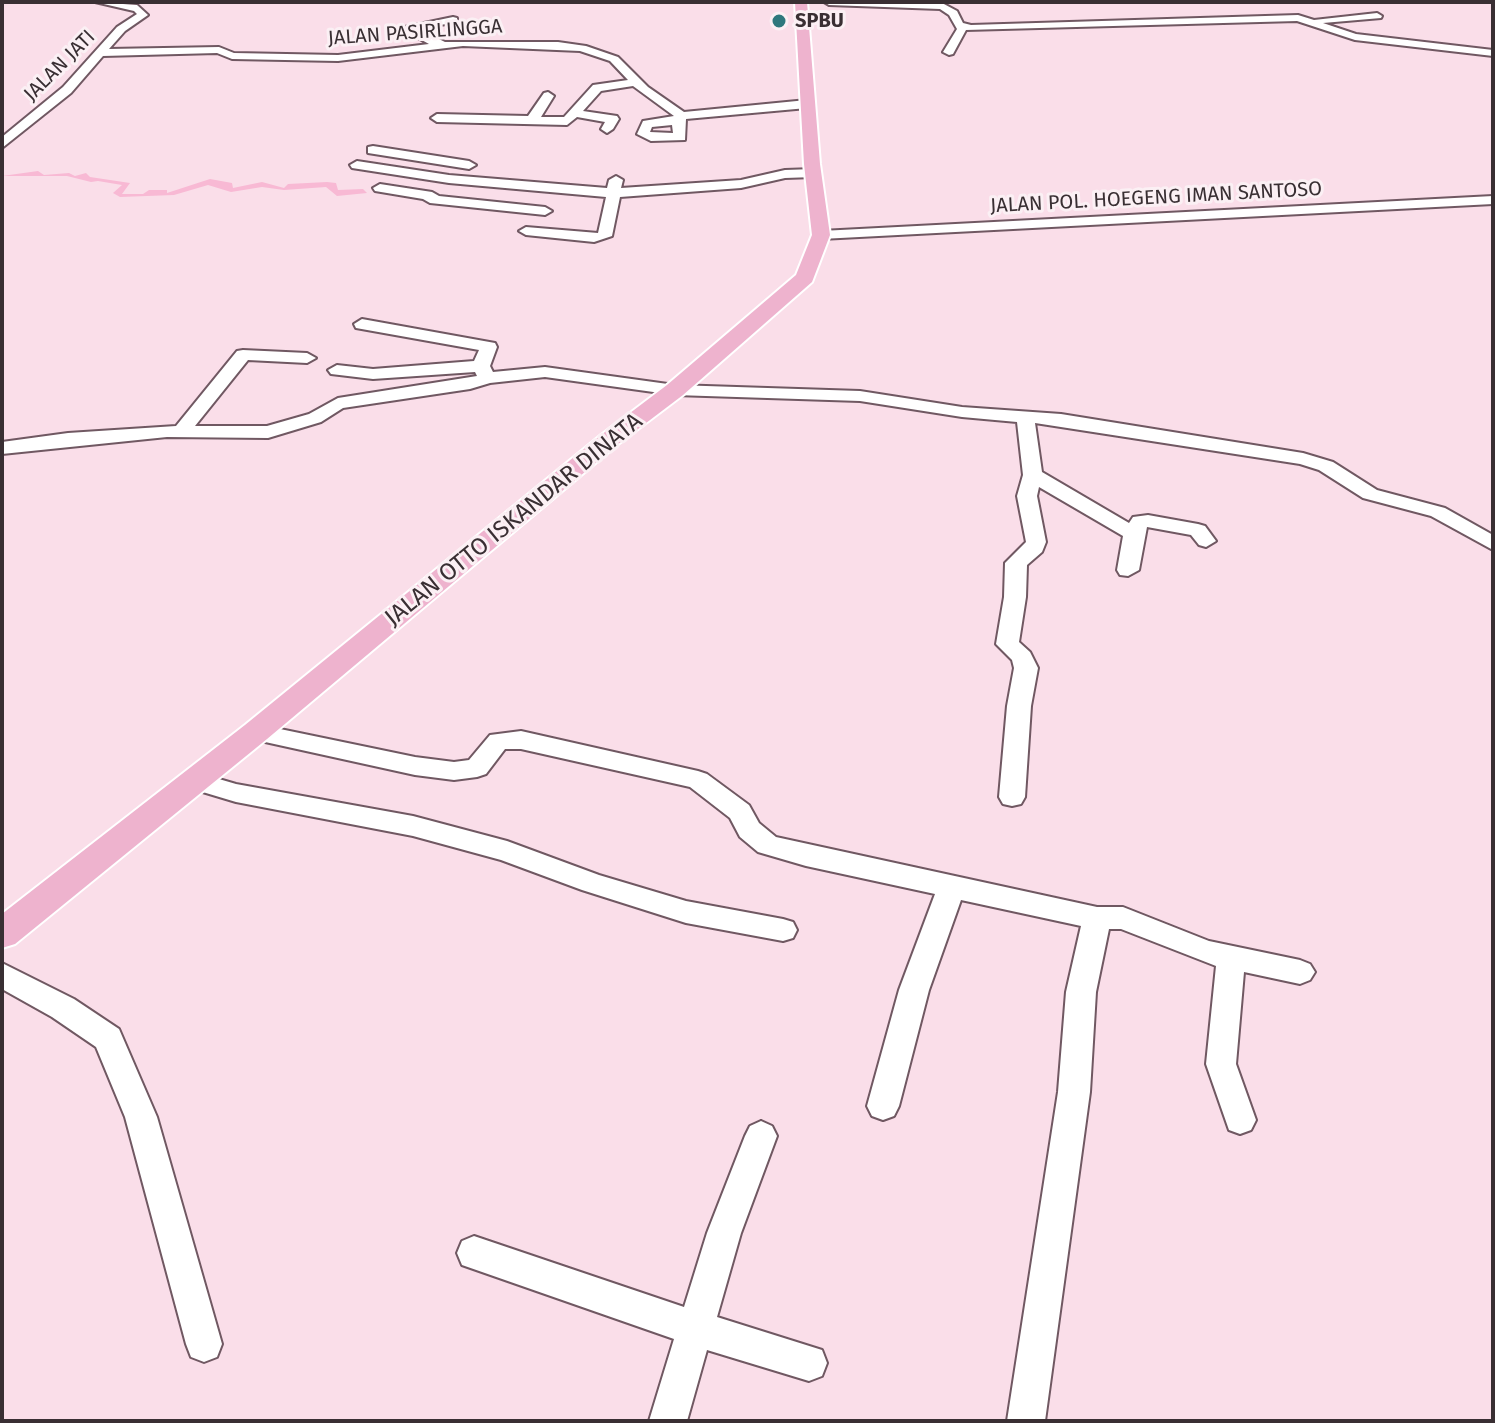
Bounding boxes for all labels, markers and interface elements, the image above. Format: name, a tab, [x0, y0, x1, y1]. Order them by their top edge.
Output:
place label: SPBU	[795, 9, 844, 33]
marker: SPBU	[770, 12, 788, 30]
street label: JALAN PASIRLINGGA	[327, 15, 503, 51]
street label: JALAN JATI	[19, 25, 101, 107]
street label: JALAN POL. HOEGENG IMAN SANTOSO	[989, 177, 1323, 219]
street label: JALAN OTTO ISKANDAR DINATA	[379, 407, 649, 633]

